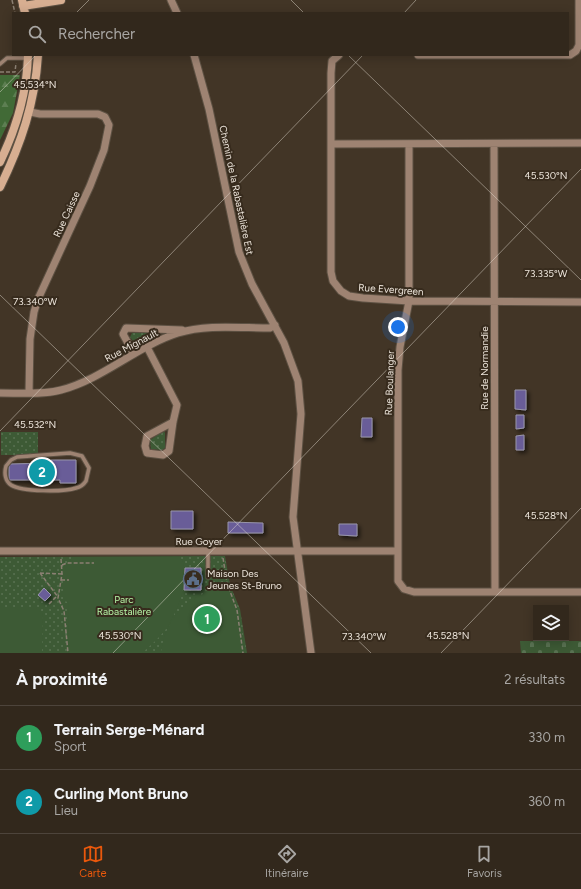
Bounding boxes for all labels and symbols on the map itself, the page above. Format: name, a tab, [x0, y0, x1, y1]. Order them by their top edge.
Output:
text: 45.534°N	[14, 78, 56, 91]
street label: Chemin de la Rabastalière Est	[216, 124, 257, 256]
text: 45.530°N	[524, 169, 568, 182]
street label: Rue Caisse	[50, 189, 83, 239]
text: 73.335°W	[525, 267, 568, 280]
street label: Rue Evergreen	[358, 281, 424, 298]
text: 73.340°W	[13, 295, 58, 308]
your location	[388, 317, 408, 337]
street label: Rue Mignault	[102, 326, 160, 365]
street label: Rue de Normandie	[478, 326, 491, 410]
street label: Rue Boulanger	[382, 350, 397, 416]
text: 45.532°N	[14, 418, 56, 431]
pin: 2	[29, 457, 55, 487]
text: 45.528°N	[525, 509, 567, 522]
street label: Rue Goyer	[175, 535, 223, 548]
place label: Maison Des Jeunes St-Bruno	[207, 567, 282, 592]
public building icon: Maison Des Jeunes St-Bruno	[182, 568, 204, 590]
park label: Parc Rabastalière	[97, 593, 152, 618]
pin: 1	[194, 604, 220, 634]
text: 45.530°N	[98, 629, 142, 642]
text: 45.528°N	[427, 629, 469, 642]
text: 73.340°W	[342, 630, 387, 643]

